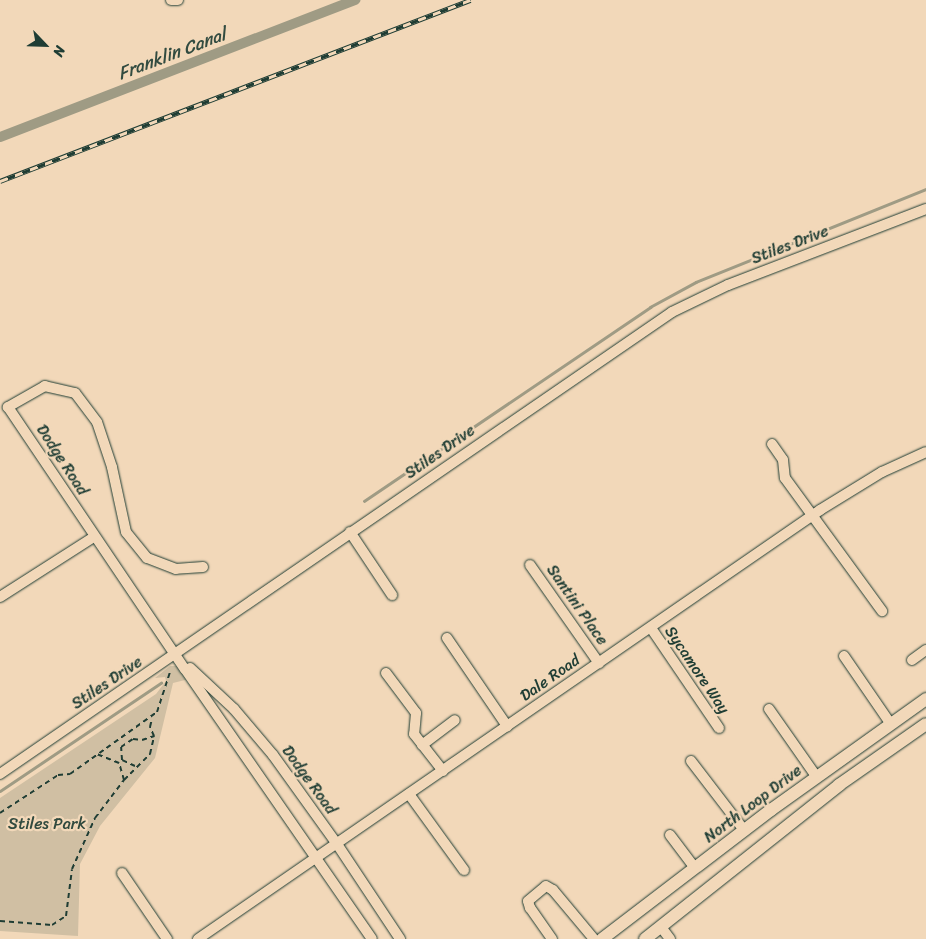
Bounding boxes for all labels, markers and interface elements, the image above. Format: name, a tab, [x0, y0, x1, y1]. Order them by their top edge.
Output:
north arrow	[20, 20, 70, 70]
water label: Franklin Canal	[115, 23, 229, 85]
text: N	[46, 42, 73, 61]
street label: Stiles Drive	[749, 221, 831, 269]
street label: Dodge Road	[32, 421, 92, 499]
street label: Stiles Drive	[401, 421, 479, 483]
street label: Santini Place	[542, 561, 612, 649]
street label: Sycamore Way	[661, 622, 733, 718]
street label: Dale Road	[516, 650, 584, 706]
street label: Stiles Drive	[68, 652, 146, 714]
street label: Dodge Road	[277, 742, 341, 818]
street label: North Loop Drive	[700, 761, 806, 847]
park label: Stiles Park	[8, 814, 86, 834]

